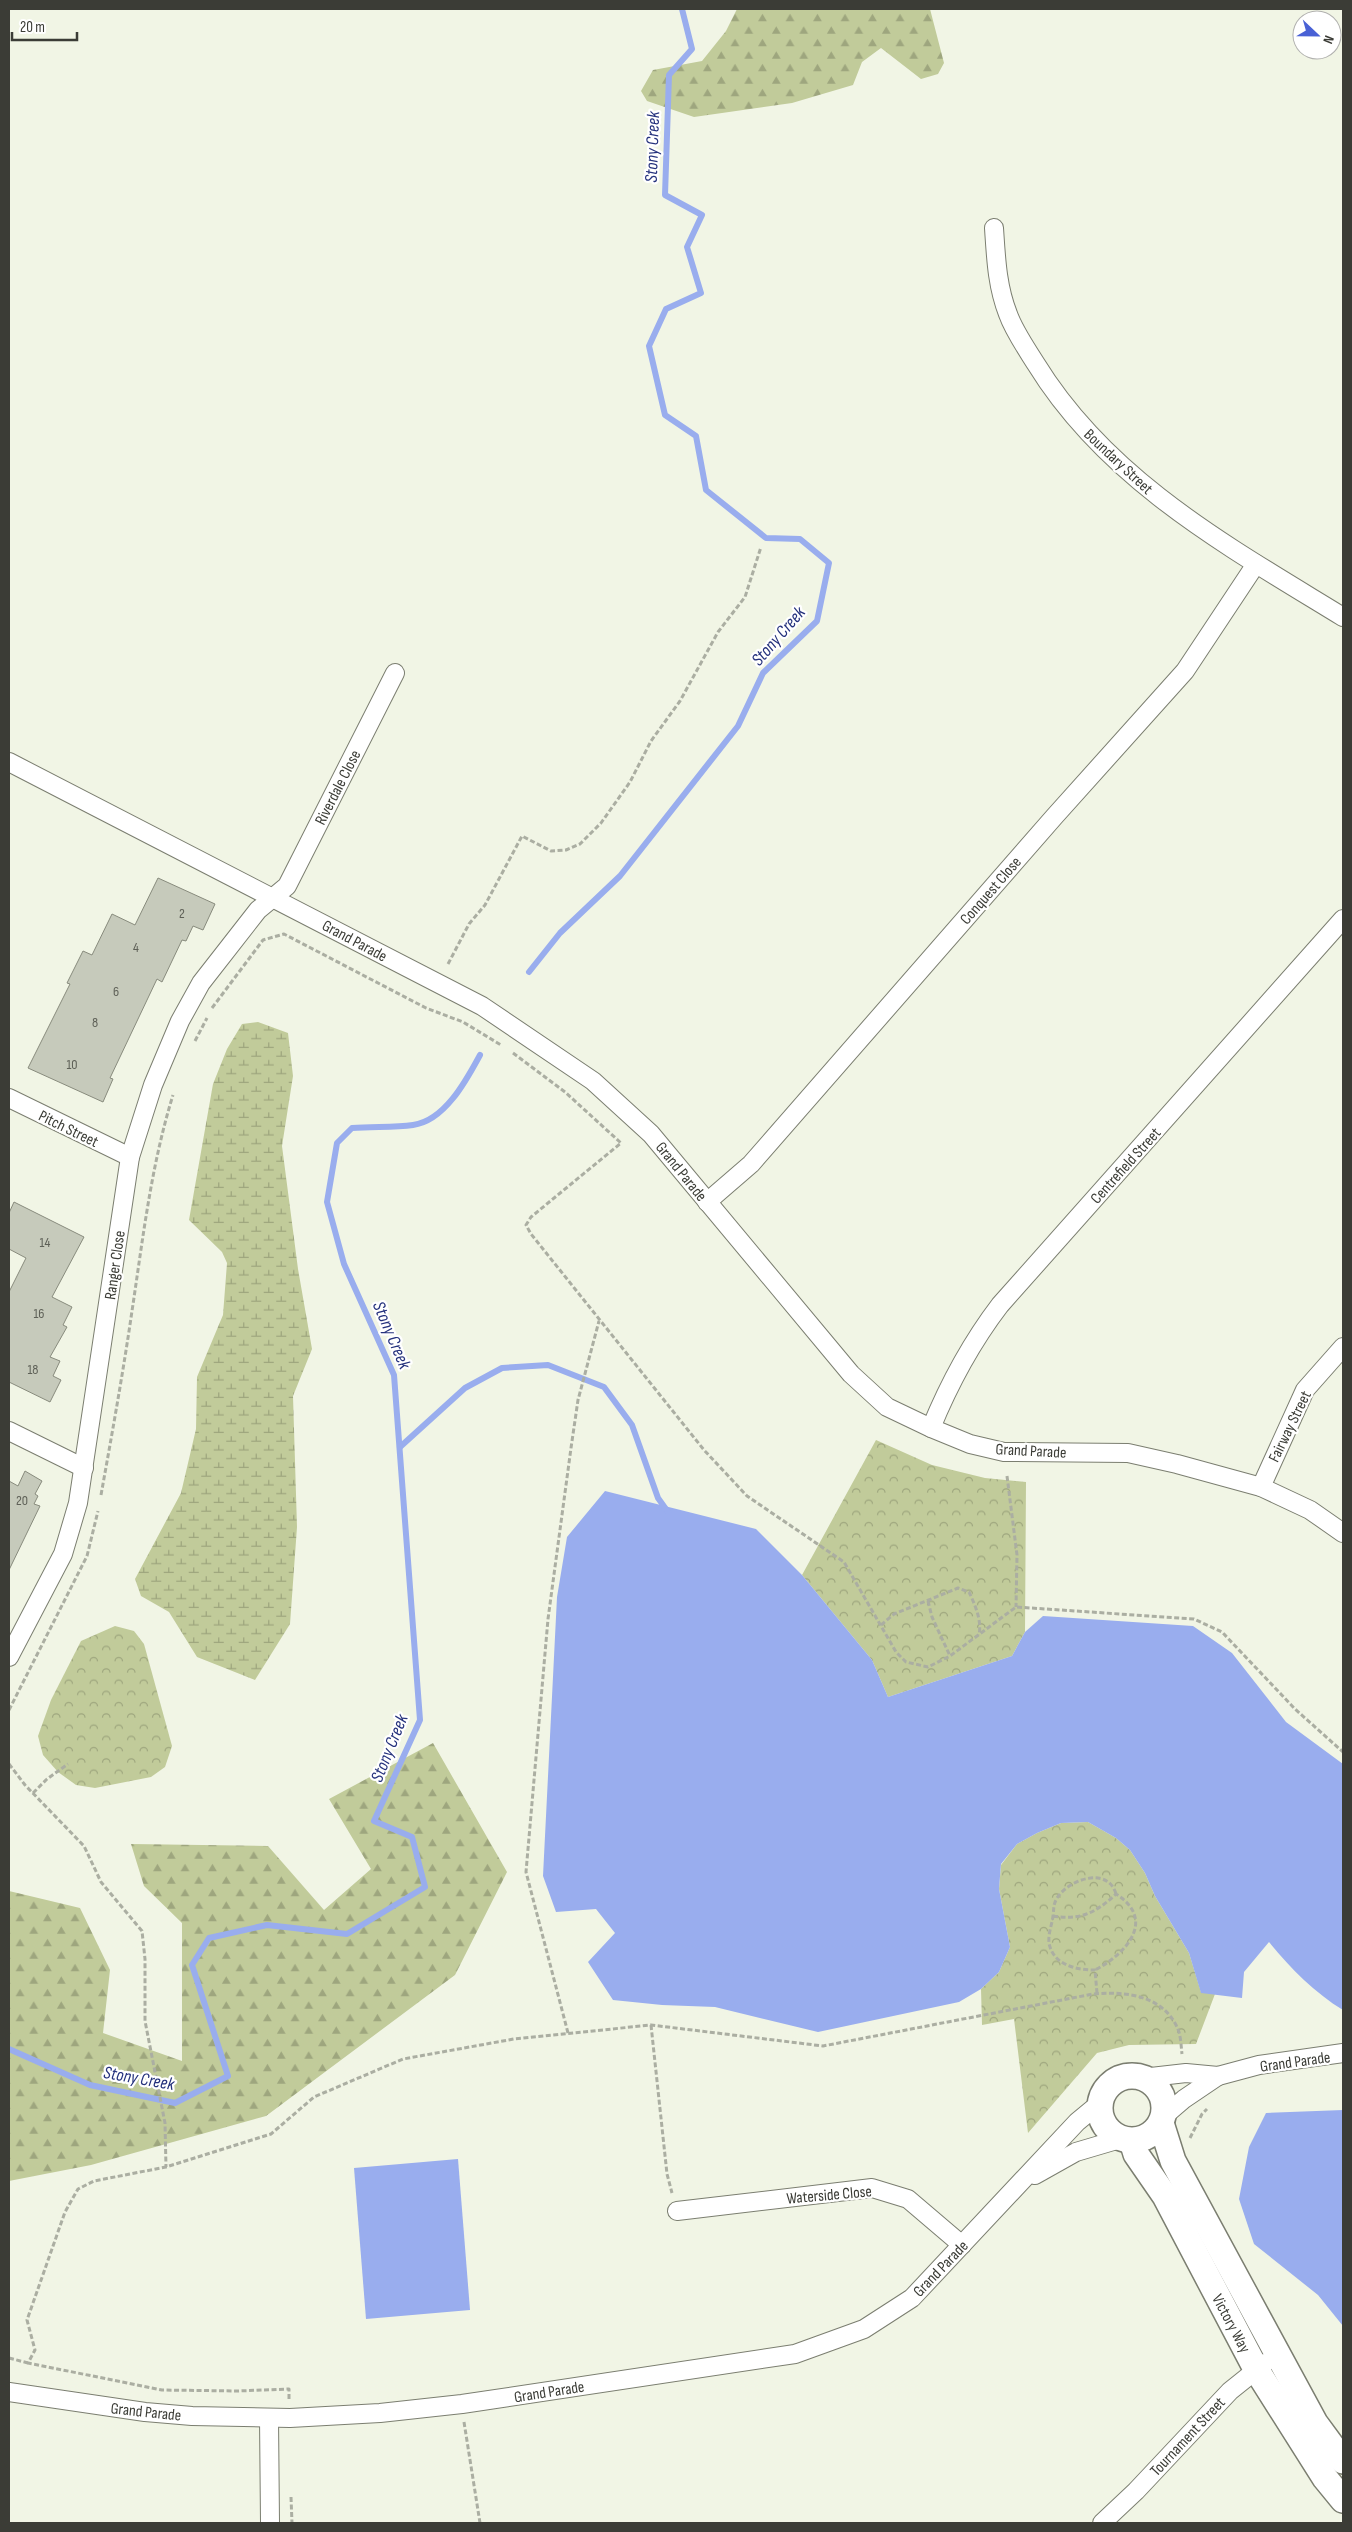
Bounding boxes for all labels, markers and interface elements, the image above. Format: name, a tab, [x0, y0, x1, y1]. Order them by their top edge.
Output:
scale bar	[12, 10, 78, 42]
north arrow	[1292, 10, 1342, 60]
text: 20 m	[20, 18, 45, 37]
text: N	[1319, 33, 1338, 46]
water label: Stony Creek	[641, 110, 664, 183]
street label: Boundary Street	[1080, 425, 1156, 499]
water label: Stony Creek	[747, 602, 811, 670]
street label: Riverdale Close	[311, 747, 365, 828]
street label: Conquest Close	[957, 853, 1026, 929]
house number: 2	[179, 905, 185, 922]
street label: Grand Parade	[319, 916, 390, 966]
house number: 4	[133, 939, 139, 956]
house number: 6	[113, 983, 119, 1000]
house number: 8	[92, 1014, 98, 1031]
house number: 10	[66, 1056, 78, 1073]
street label: Pitch Street	[35, 1107, 101, 1152]
street label: Centrefield Street	[1087, 1124, 1165, 1208]
street label: Grand Parade	[651, 1138, 711, 1205]
street label: Ranger Close	[101, 1229, 130, 1301]
house number: 14	[40, 1234, 51, 1251]
water label: Stony Creek	[368, 1298, 416, 1373]
house number: 16	[33, 1305, 45, 1322]
house number: 18	[27, 1361, 39, 1378]
street label: Fairway Street	[1265, 1388, 1316, 1465]
street label: Grand Parade	[995, 1440, 1067, 1463]
house number: 20	[16, 1492, 28, 1509]
water label: Stony Creek	[366, 1710, 413, 1785]
street label: Grand Parade	[1259, 2048, 1332, 2077]
water label: Stony Creek	[102, 2062, 177, 2095]
street label: Waterside Close	[786, 2182, 873, 2209]
street label: Grand Parade	[910, 2237, 973, 2301]
street label: Victory Way	[1207, 2291, 1254, 2356]
street label: Grand Parade	[513, 2378, 586, 2407]
street label: Tournament Street	[1147, 2393, 1230, 2481]
street label: Grand Parade	[110, 2399, 182, 2426]

